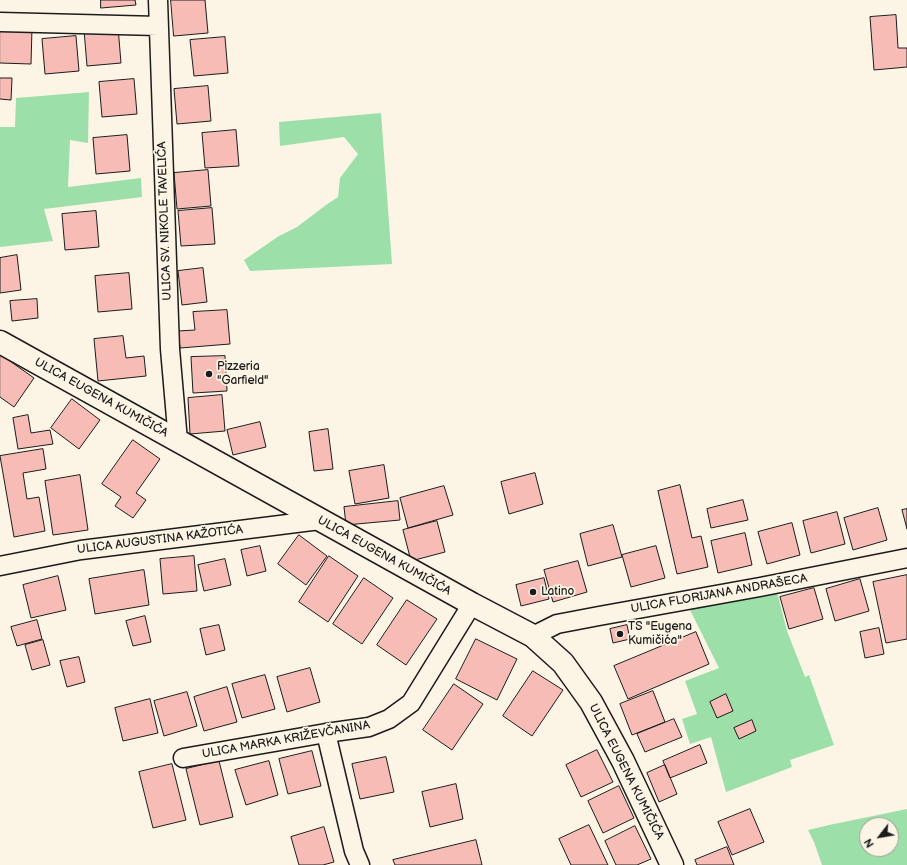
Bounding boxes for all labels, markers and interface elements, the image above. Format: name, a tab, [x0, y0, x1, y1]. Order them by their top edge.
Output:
street label: ULICA SV. NIKOLE TAVELIĆA	[155, 141, 175, 301]
street label: ULICA EUGENA KUMIČIĆA	[32, 355, 170, 441]
place label: Pizzeria "Garfield"	[217, 360, 268, 388]
marker: Pizzeria "Garfield"	[204, 369, 214, 379]
street label: ULICA EUGENA KUMIČIĆA	[315, 513, 453, 599]
street label: ULICA AUGUSTINA KAŽOTIĆA	[76, 523, 244, 557]
street label: ULICA FLORIJANA ANDRAŠECA	[630, 571, 808, 617]
place label: Latino	[541, 585, 574, 599]
marker: Latino	[528, 587, 538, 597]
place label: TS "Eugena Kumičića"	[628, 620, 692, 648]
marker: TS "Eugena Kumičića"	[615, 629, 625, 639]
street label: ULICA EUGENA KUMIČIĆA	[585, 702, 667, 842]
street label: ULICA MARKA KRIŽEVČANINA	[201, 718, 371, 762]
north arrow	[859, 817, 899, 857]
text: N	[861, 836, 877, 850]

